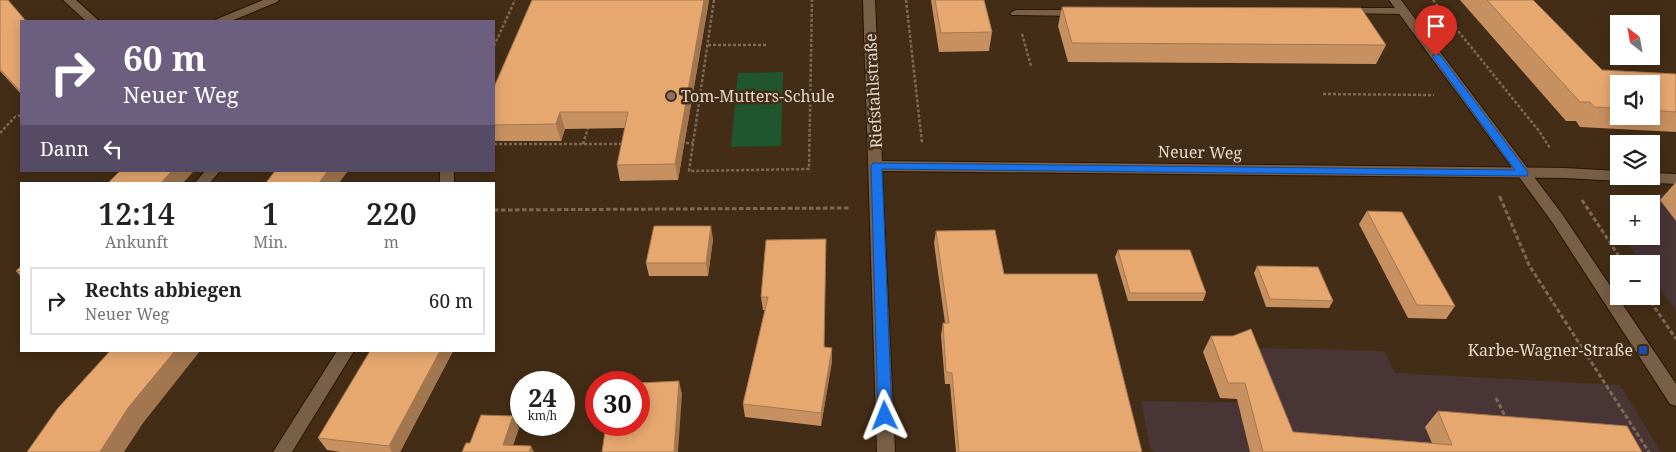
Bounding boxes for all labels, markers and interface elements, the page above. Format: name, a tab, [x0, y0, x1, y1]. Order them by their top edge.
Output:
pin	[1415, 5, 1457, 56]
icon: arrive	[1422, 12, 1450, 40]
north arrow	[1610, 15, 1660, 65]
map controls	[1610, 15, 1660, 305]
street label: Riefstahlstraße	[859, 33, 887, 149]
text: 60 m	[123, 34, 206, 81]
icon: right	[40, 40, 105, 105]
button: sound	[1610, 75, 1660, 125]
text: Neuer Weg	[123, 79, 239, 109]
place label: Tom-Mutters-Schule	[681, 85, 834, 107]
marker: Tom-Mutters-Schule	[665, 90, 677, 102]
icon: left	[99, 135, 127, 163]
button: layers	[1610, 135, 1660, 185]
text: Dann	[40, 136, 89, 162]
street label: Neuer Weg	[1158, 140, 1243, 164]
text: 12:14	[98, 193, 175, 234]
text: 1	[262, 193, 279, 234]
text: 220	[366, 193, 417, 234]
button: +	[1610, 195, 1660, 245]
text: Ankunft	[105, 231, 168, 253]
text: Min.	[253, 231, 288, 253]
text: m	[384, 231, 399, 253]
button: −	[1610, 255, 1660, 305]
text: Rechts abbiegen	[85, 277, 242, 303]
icon: right	[42, 287, 70, 315]
text: 60 m	[429, 288, 473, 314]
text: Neuer Weg	[85, 303, 169, 325]
place label: Karbe-Wagner-Straße	[1468, 339, 1633, 361]
marker: Karbe-Wagner-Straße	[1637, 344, 1649, 356]
speed limit sign: 30	[585, 371, 650, 436]
text: 24	[528, 380, 557, 414]
position arrow	[858, 389, 910, 441]
text: km/h	[528, 407, 557, 424]

